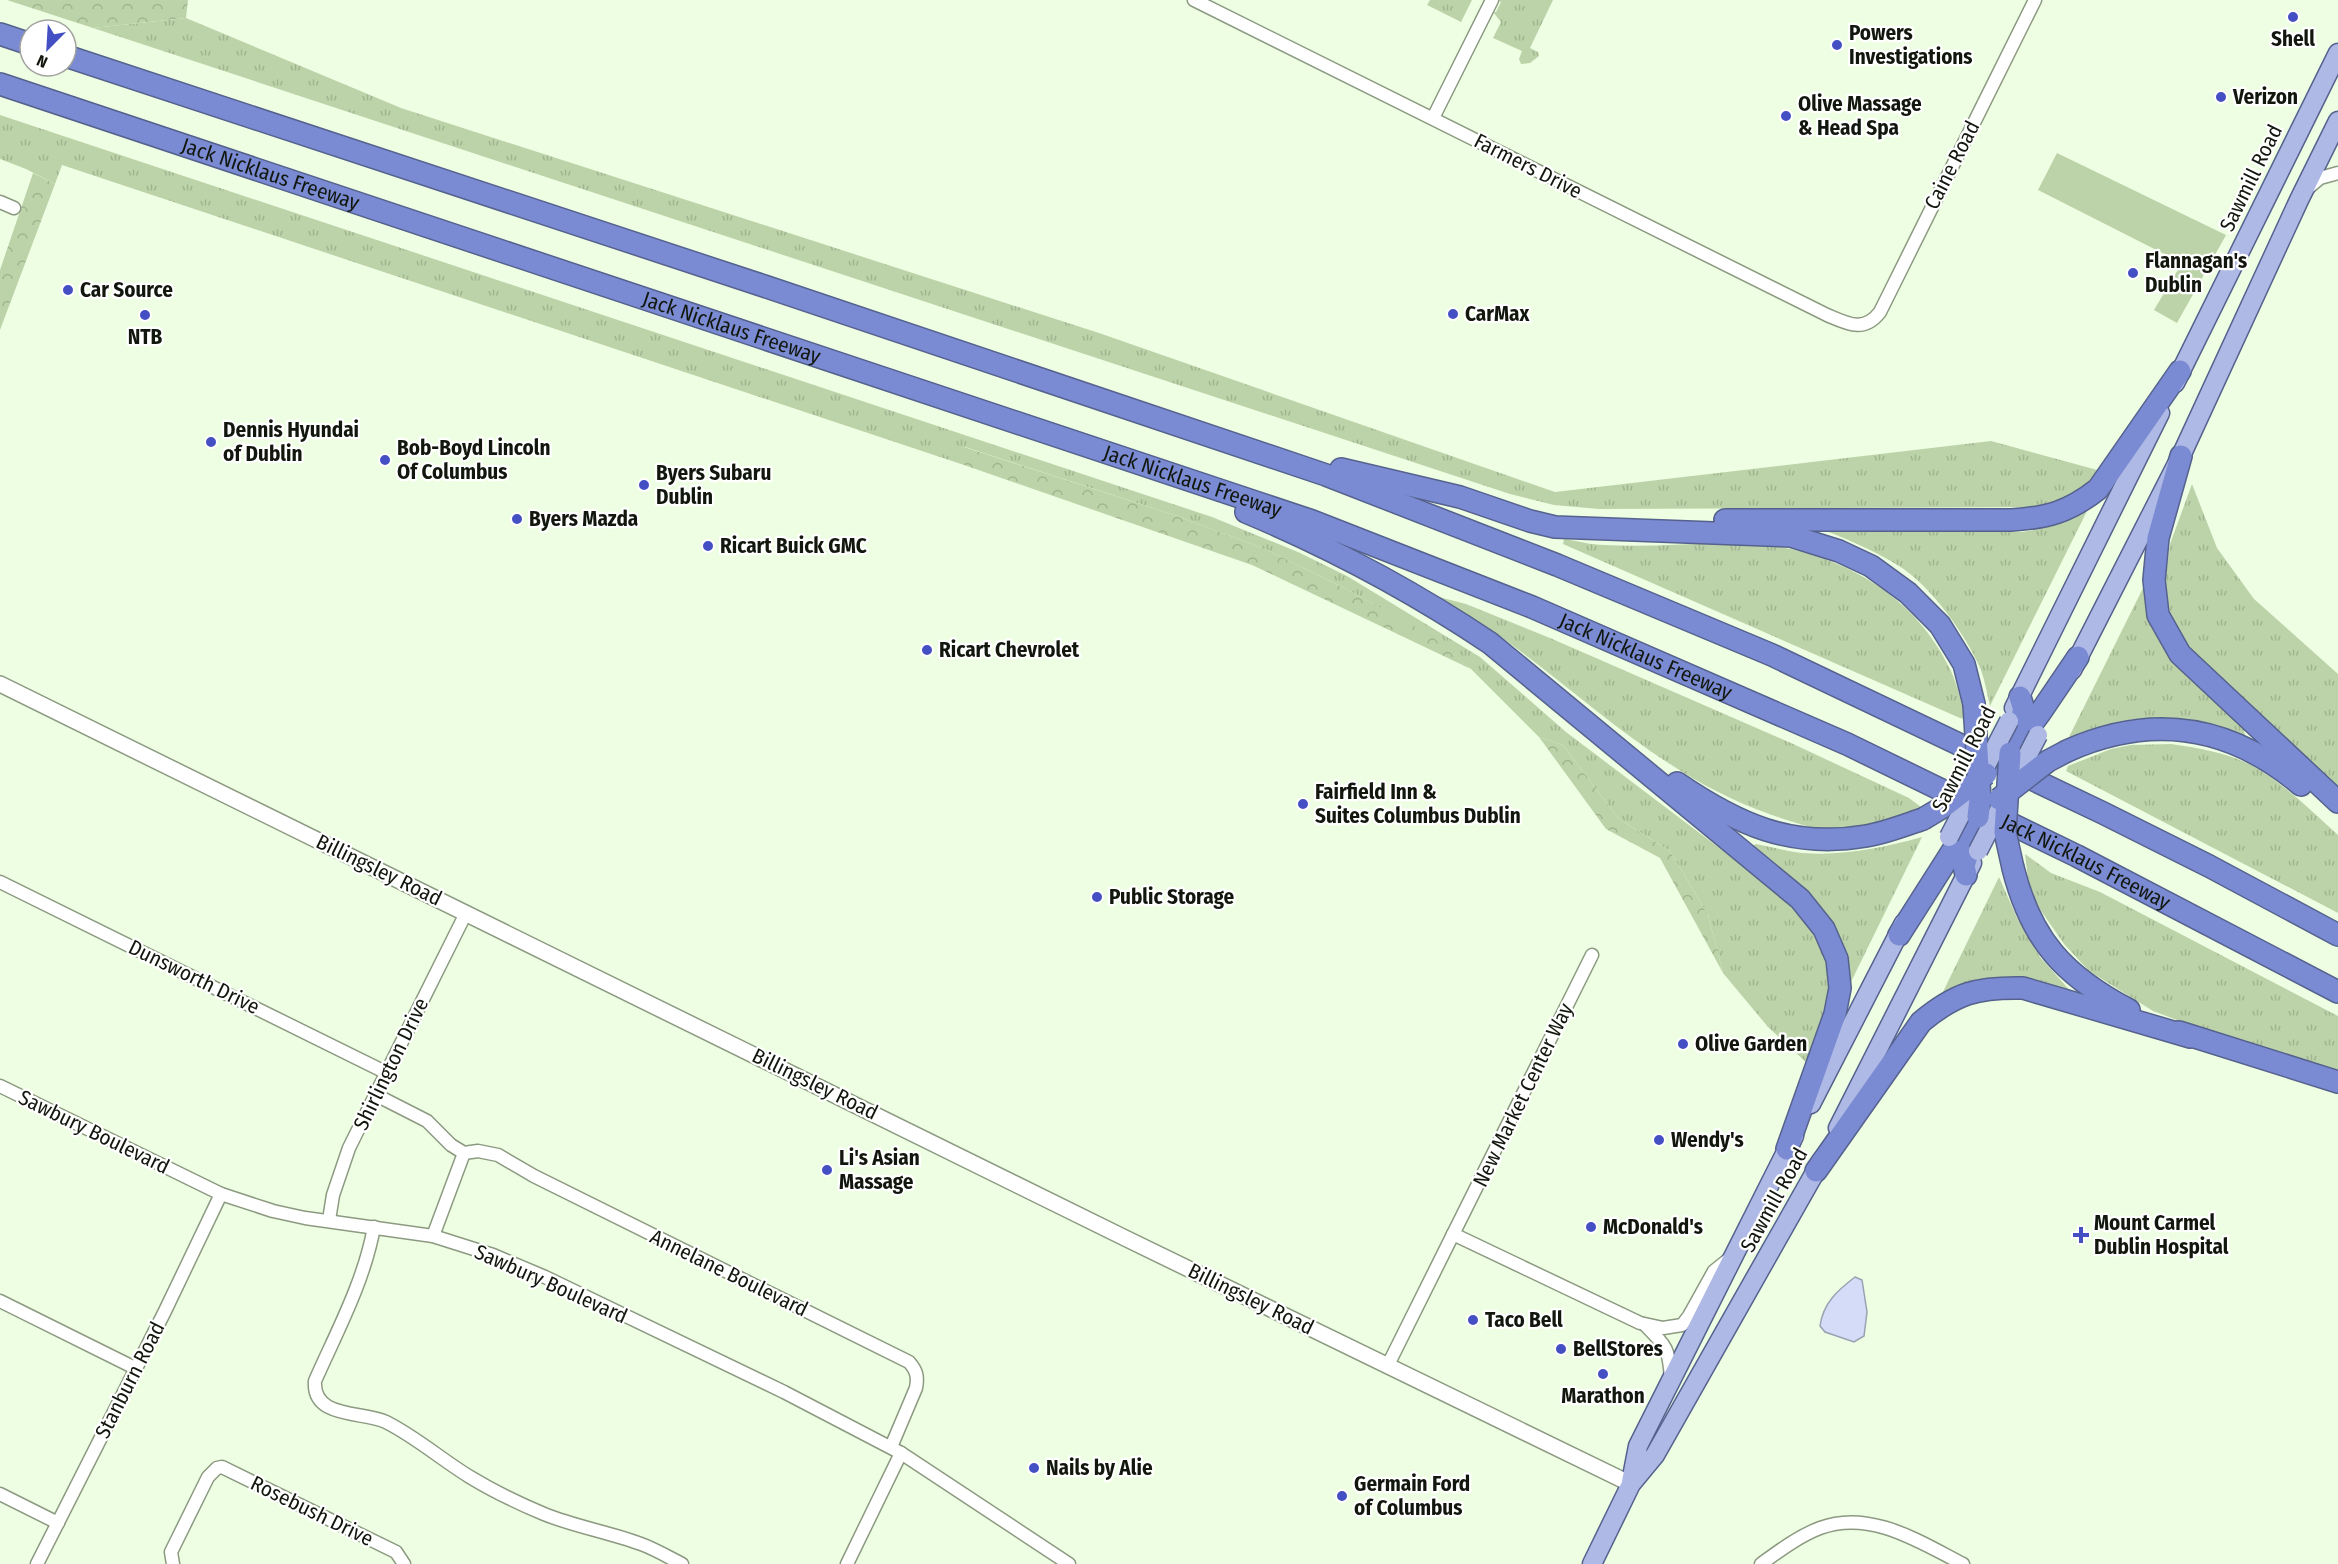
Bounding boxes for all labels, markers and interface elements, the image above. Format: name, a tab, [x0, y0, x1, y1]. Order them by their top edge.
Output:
marker: Shell	[2286, 10, 2300, 24]
north arrow	[18, 18, 78, 78]
place label: Powers Investigations	[1849, 20, 1973, 70]
place label: Shell	[2271, 26, 2315, 52]
marker: Powers Investigations	[1830, 38, 1844, 52]
text: N	[34, 51, 50, 72]
place label: Verizon	[2232, 84, 2298, 110]
marker: Verizon	[2214, 90, 2228, 104]
place label: Olive Massage & Head Spa	[1798, 91, 1922, 141]
marker: Olive Massage & Head Spa	[1779, 109, 1793, 123]
street label: Caine Road	[1919, 116, 1985, 214]
street label: Sawmill Road	[2214, 120, 2288, 236]
street label: Farmers Drive	[1470, 128, 1586, 204]
street label: Jack Nicklaus Freeway	[178, 132, 363, 216]
place label: Flannagan's Dublin	[2145, 248, 2247, 298]
marker: Flannagan's Dublin	[2126, 266, 2140, 280]
place label: Car Source	[80, 277, 173, 303]
marker: Car Source	[61, 283, 75, 297]
street label: Jack Nicklaus Freeway	[639, 286, 824, 370]
place label: CarMax	[1465, 301, 1530, 327]
marker: CarMax	[1446, 307, 1460, 321]
marker: NTB	[138, 308, 152, 322]
place label: NTB	[128, 324, 163, 350]
place label: Dennis Hyundai of Dublin	[223, 417, 359, 467]
marker: Dennis Hyundai of Dublin	[204, 435, 218, 449]
place label: Bob-Boyd Lincoln Of Columbus	[397, 435, 551, 485]
street label: Jack Nicklaus Freeway	[1100, 439, 1286, 523]
marker: Bob-Boyd Lincoln Of Columbus	[378, 453, 392, 467]
place label: Byers Subaru Dublin	[656, 460, 771, 510]
marker: Byers Subaru Dublin	[637, 478, 651, 492]
place label: Byers Mazda	[529, 506, 638, 532]
marker: Byers Mazda	[510, 512, 524, 526]
place label: Ricart Buick GMC	[720, 533, 867, 559]
marker: Ricart Buick GMC	[701, 539, 715, 553]
street label: Jack Nicklaus Freeway	[1555, 607, 1737, 706]
place label: Ricart Chevrolet	[939, 637, 1080, 663]
marker: Ricart Chevrolet	[920, 643, 934, 657]
street label: Sawmill Road	[1926, 702, 2002, 816]
place label: Fairfield Inn & Suites Columbus Dublin	[1315, 779, 1521, 829]
marker: Fairfield Inn & Suites Columbus Dublin	[1296, 797, 1310, 811]
street label: Jack Nicklaus Freeway	[1997, 808, 2175, 916]
street label: Billingsley Road	[312, 828, 446, 912]
place label: Public Storage	[1109, 884, 1234, 910]
marker: Public Storage	[1090, 890, 1104, 904]
street label: Dunsworth Drive	[124, 934, 264, 1020]
street label: Shirlington Drive	[348, 994, 434, 1134]
street label: New Market Center Way	[1467, 998, 1579, 1191]
place label: Olive Garden	[1695, 1031, 1807, 1057]
marker: Olive Garden	[1676, 1037, 1690, 1051]
street label: Billingsley Road	[748, 1042, 882, 1126]
street label: Sawbury Boulevard	[14, 1084, 174, 1180]
place label: Wendy's	[1671, 1127, 1744, 1153]
marker: Wendy's	[1652, 1133, 1666, 1147]
street label: Sawmill Road	[1735, 1143, 1813, 1257]
place label: Li's Asian Massage	[839, 1145, 920, 1195]
marker: Li's Asian Massage	[820, 1163, 834, 1177]
place label: Mount Carmel Dublin Hospital	[2094, 1210, 2229, 1260]
place label: McDonald's	[1603, 1214, 1703, 1240]
marker: McDonald's	[1584, 1220, 1598, 1234]
street label: Annelane Boulevard	[646, 1224, 812, 1322]
marker: Mount Carmel Dublin Hospital	[2072, 1226, 2090, 1244]
street label: Sawbury Boulevard	[470, 1239, 632, 1329]
street label: Billingsley Road	[1184, 1257, 1318, 1341]
place label: Taco Bell	[1485, 1307, 1563, 1333]
marker: Taco Bell	[1466, 1313, 1480, 1327]
street label: Stanburn Road	[89, 1317, 171, 1443]
place label: BellStores	[1573, 1336, 1663, 1362]
marker: BellStores	[1554, 1342, 1568, 1356]
marker: Marathon	[1596, 1367, 1610, 1381]
place label: Marathon	[1561, 1383, 1645, 1409]
place label: Nails by Alie	[1046, 1455, 1153, 1481]
marker: Nails by Alie	[1027, 1461, 1041, 1475]
street label: Rosebush Drive	[246, 1470, 378, 1552]
place label: Germain Ford of Columbus	[1354, 1471, 1470, 1521]
marker: Germain Ford of Columbus	[1335, 1489, 1349, 1503]

